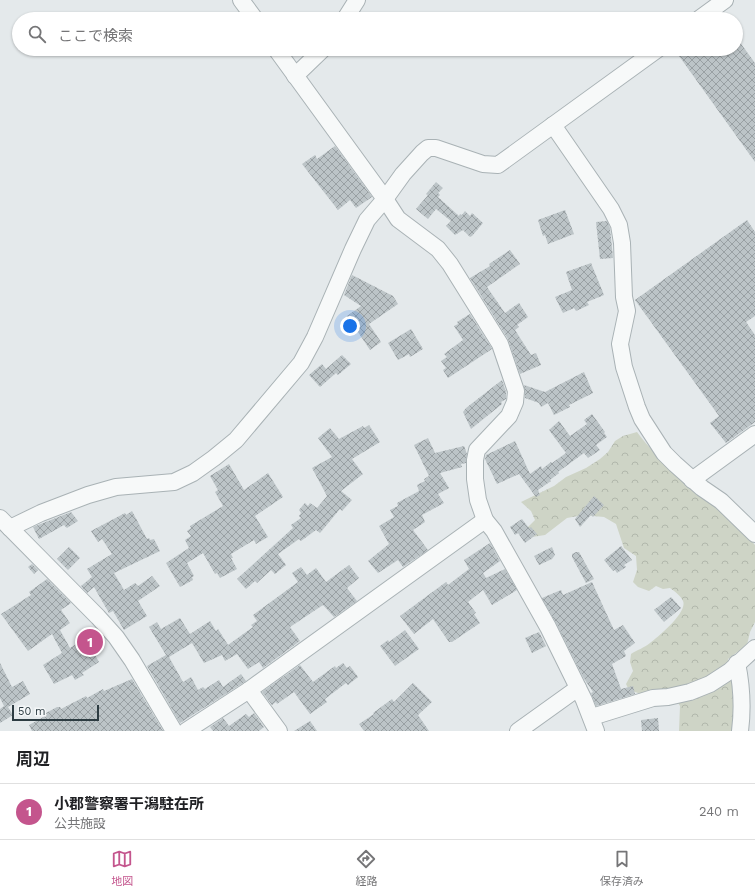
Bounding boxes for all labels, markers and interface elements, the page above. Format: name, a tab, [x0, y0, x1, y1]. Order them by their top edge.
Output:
search box	[12, 12, 743, 56]
icon: search	[26, 23, 48, 45]
text: ここで検索	[58, 27, 133, 45]
your location	[340, 316, 360, 336]
pin: 1	[77, 627, 103, 657]
scale bar	[12, 703, 99, 722]
text: 50 m	[18, 705, 45, 718]
text: 周辺	[16, 749, 50, 769]
text: 小郡警察署干潟駐在所	[54, 795, 204, 813]
text: 1	[26, 804, 32, 819]
text: 240 m	[699, 804, 739, 819]
text: 公共施設	[54, 816, 106, 831]
tab: 地図	[111, 848, 133, 888]
tab: 経路	[355, 848, 377, 888]
tab: 保存済み	[600, 848, 644, 888]

